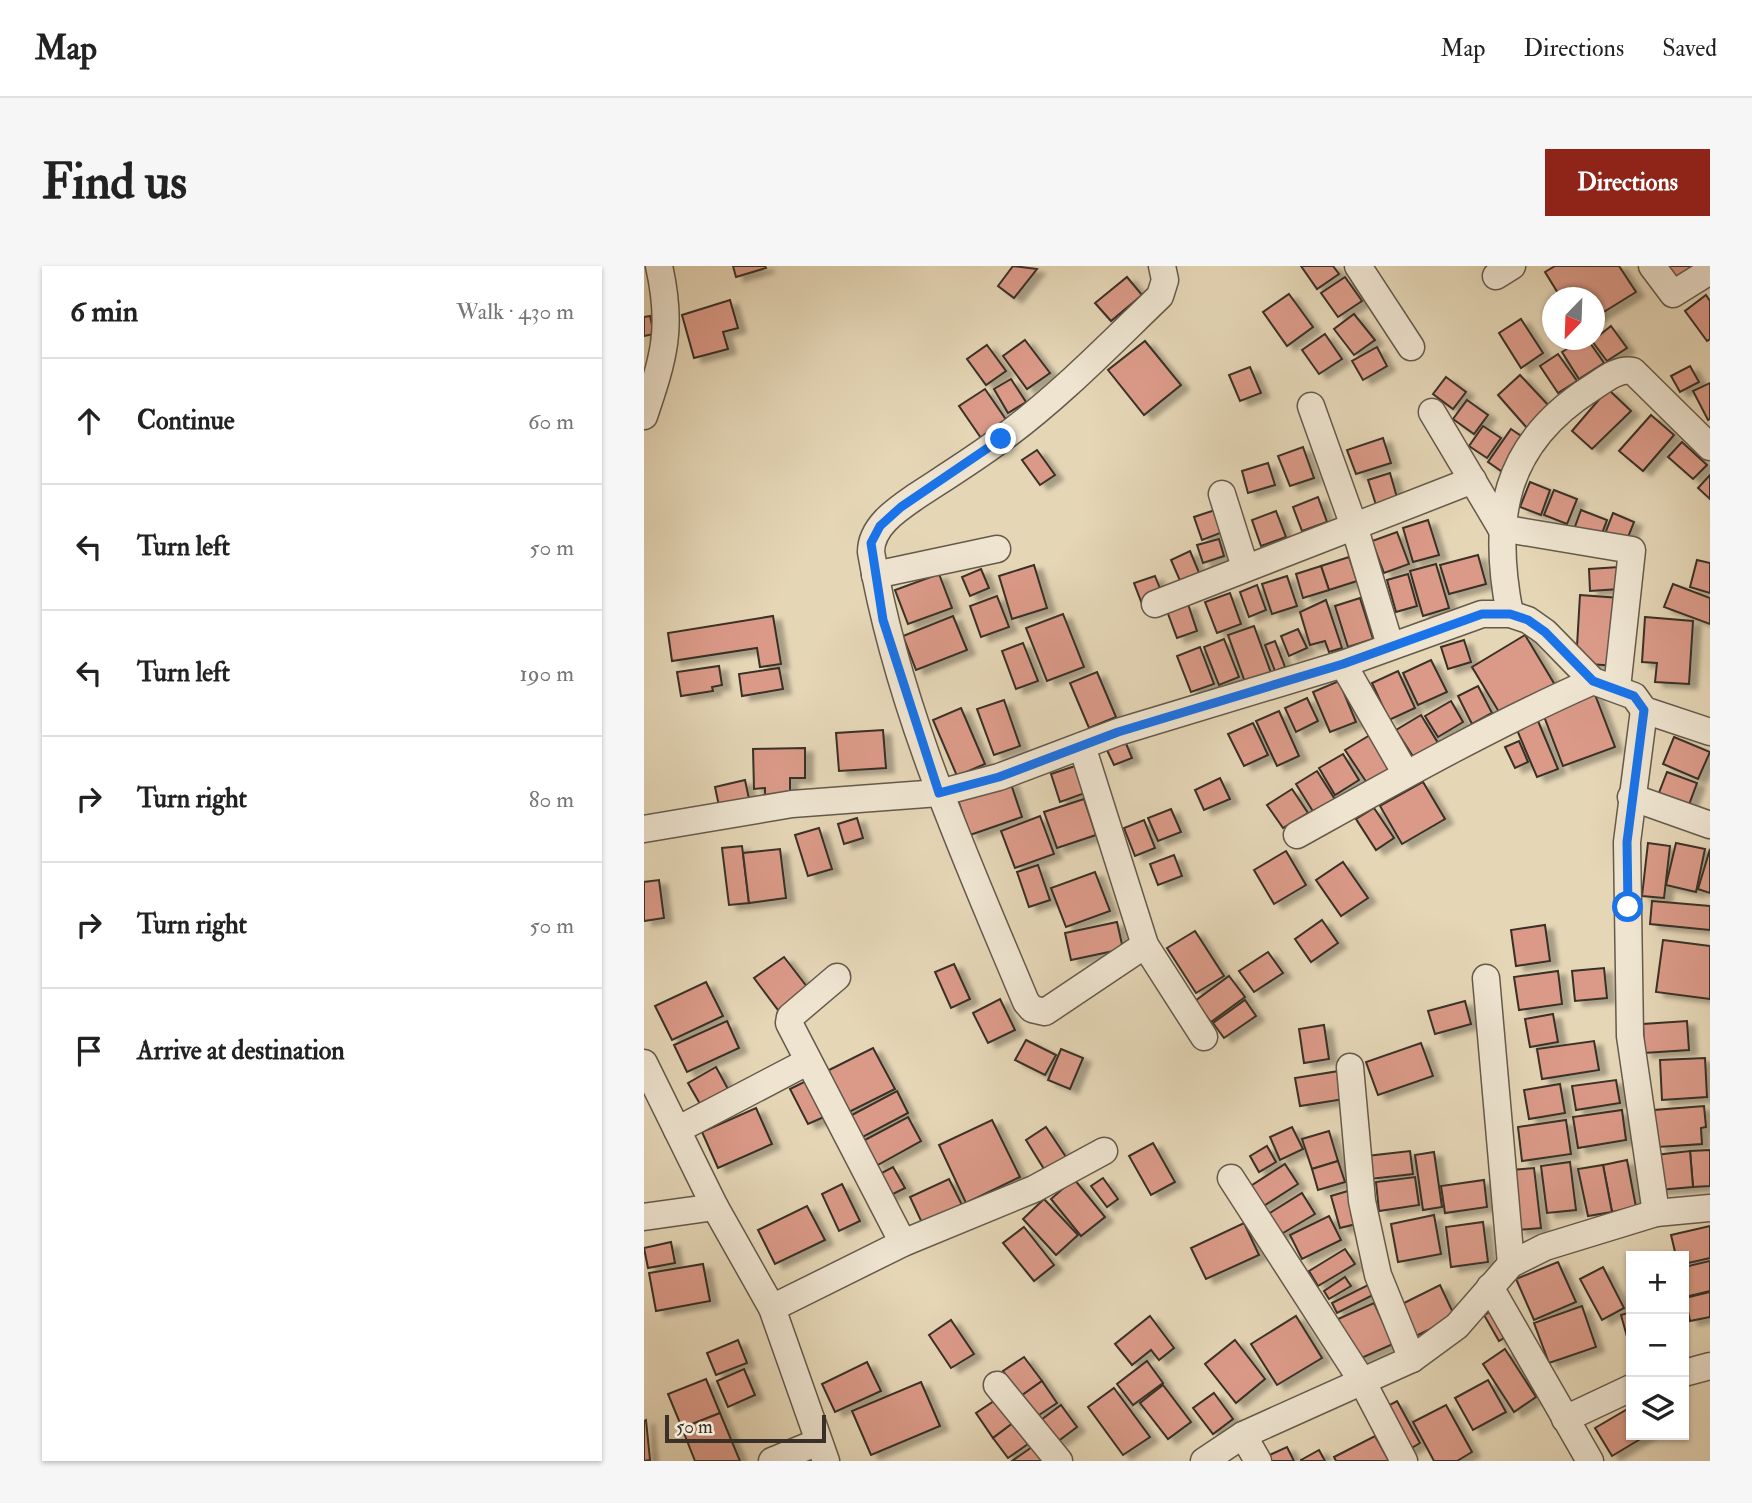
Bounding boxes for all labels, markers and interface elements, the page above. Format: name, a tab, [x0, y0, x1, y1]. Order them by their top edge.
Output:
text: Map	[35, 28, 97, 69]
text: Map	[1440, 33, 1485, 64]
text: Directions	[1523, 33, 1624, 64]
text: Saved	[1662, 33, 1717, 64]
button: Directions	[1545, 149, 1710, 216]
text: Find us	[42, 152, 187, 213]
north arrow	[1542, 287, 1605, 350]
text: 6 min	[70, 293, 138, 330]
text: Walk · 430 m	[456, 297, 574, 326]
icon: ahead	[70, 402, 108, 440]
text: Continue	[137, 405, 235, 437]
text: 60 m	[528, 407, 574, 436]
route end	[985, 423, 1016, 454]
icon: left	[70, 528, 108, 566]
text: Turn left	[137, 531, 230, 563]
text: 50 m	[530, 533, 574, 562]
icon: left	[70, 654, 108, 692]
text: Turn left	[137, 657, 230, 689]
text: 190 m	[520, 659, 574, 688]
icon: right	[70, 780, 108, 818]
text: Turn right	[137, 783, 247, 815]
text: 80 m	[529, 785, 574, 814]
route start	[1612, 891, 1643, 922]
icon: right	[70, 906, 108, 944]
text: Turn right	[137, 909, 247, 941]
text: 50 m	[530, 911, 574, 940]
icon: arrive	[70, 1032, 108, 1070]
text: Arrive at destination	[137, 1035, 345, 1067]
map controls	[1626, 1251, 1689, 1440]
button: +	[1626, 1251, 1689, 1314]
button: −	[1626, 1314, 1689, 1377]
button: layers	[1626, 1377, 1689, 1440]
scale bar	[665, 1412, 826, 1444]
text: 50 m	[676, 1415, 713, 1439]

